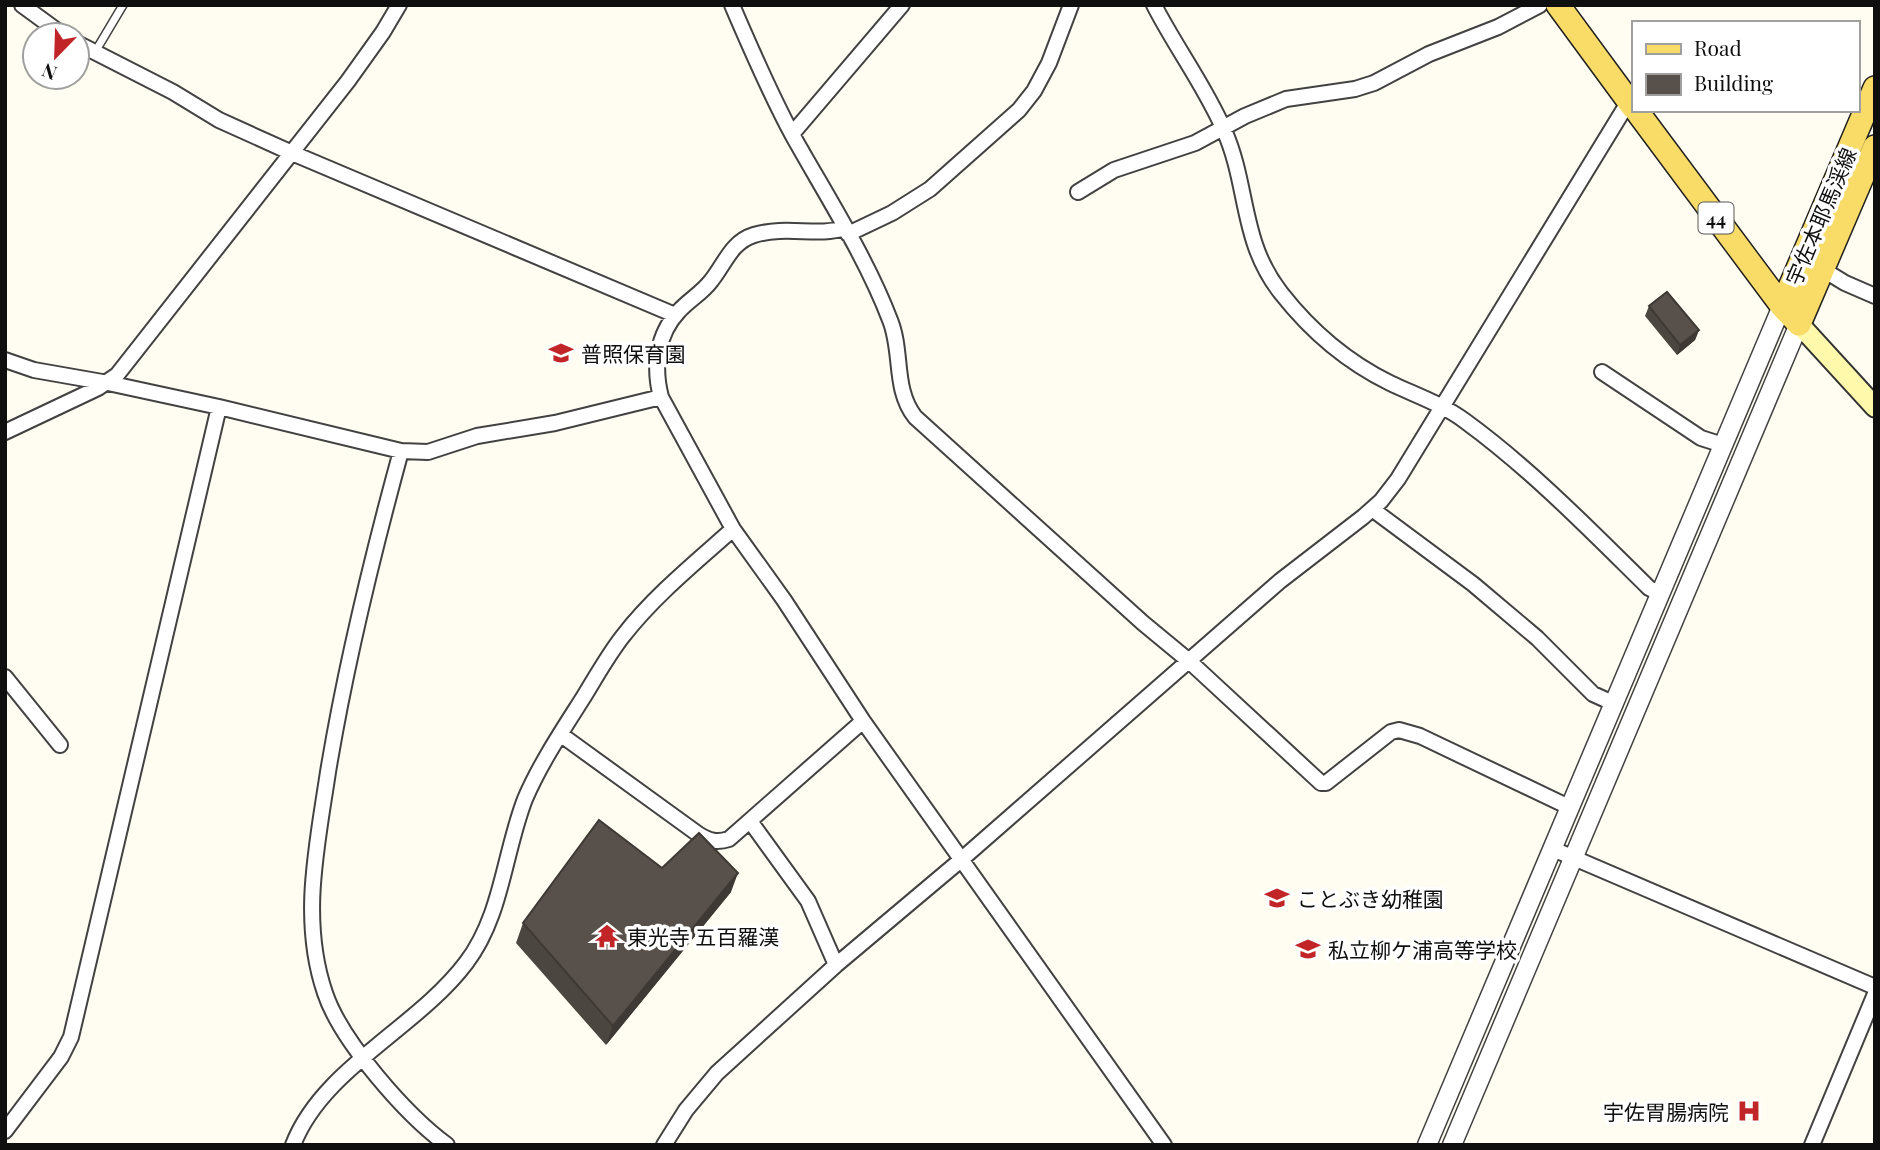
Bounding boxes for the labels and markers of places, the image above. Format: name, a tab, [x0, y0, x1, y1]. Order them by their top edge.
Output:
school or university icon: 普照保育園	[547, 339, 575, 367]
place label: 普照保育園	[581, 339, 686, 367]
school or university icon: ことぶき幼稚園	[1263, 884, 1291, 912]
place label: ことぶき幼稚園	[1297, 884, 1444, 912]
temple icon: 東光寺 五百羅漢	[593, 922, 621, 950]
place label: 東光寺 五百羅漢	[627, 922, 779, 950]
school or university icon: 私立柳ケ浦高等学校	[1294, 935, 1322, 963]
place label: 私立柳ケ浦高等学校	[1328, 935, 1517, 963]
place label: 宇佐胃腸病院	[1603, 1097, 1729, 1125]
hospital icon: 宇佐胃腸病院	[1735, 1097, 1763, 1125]

